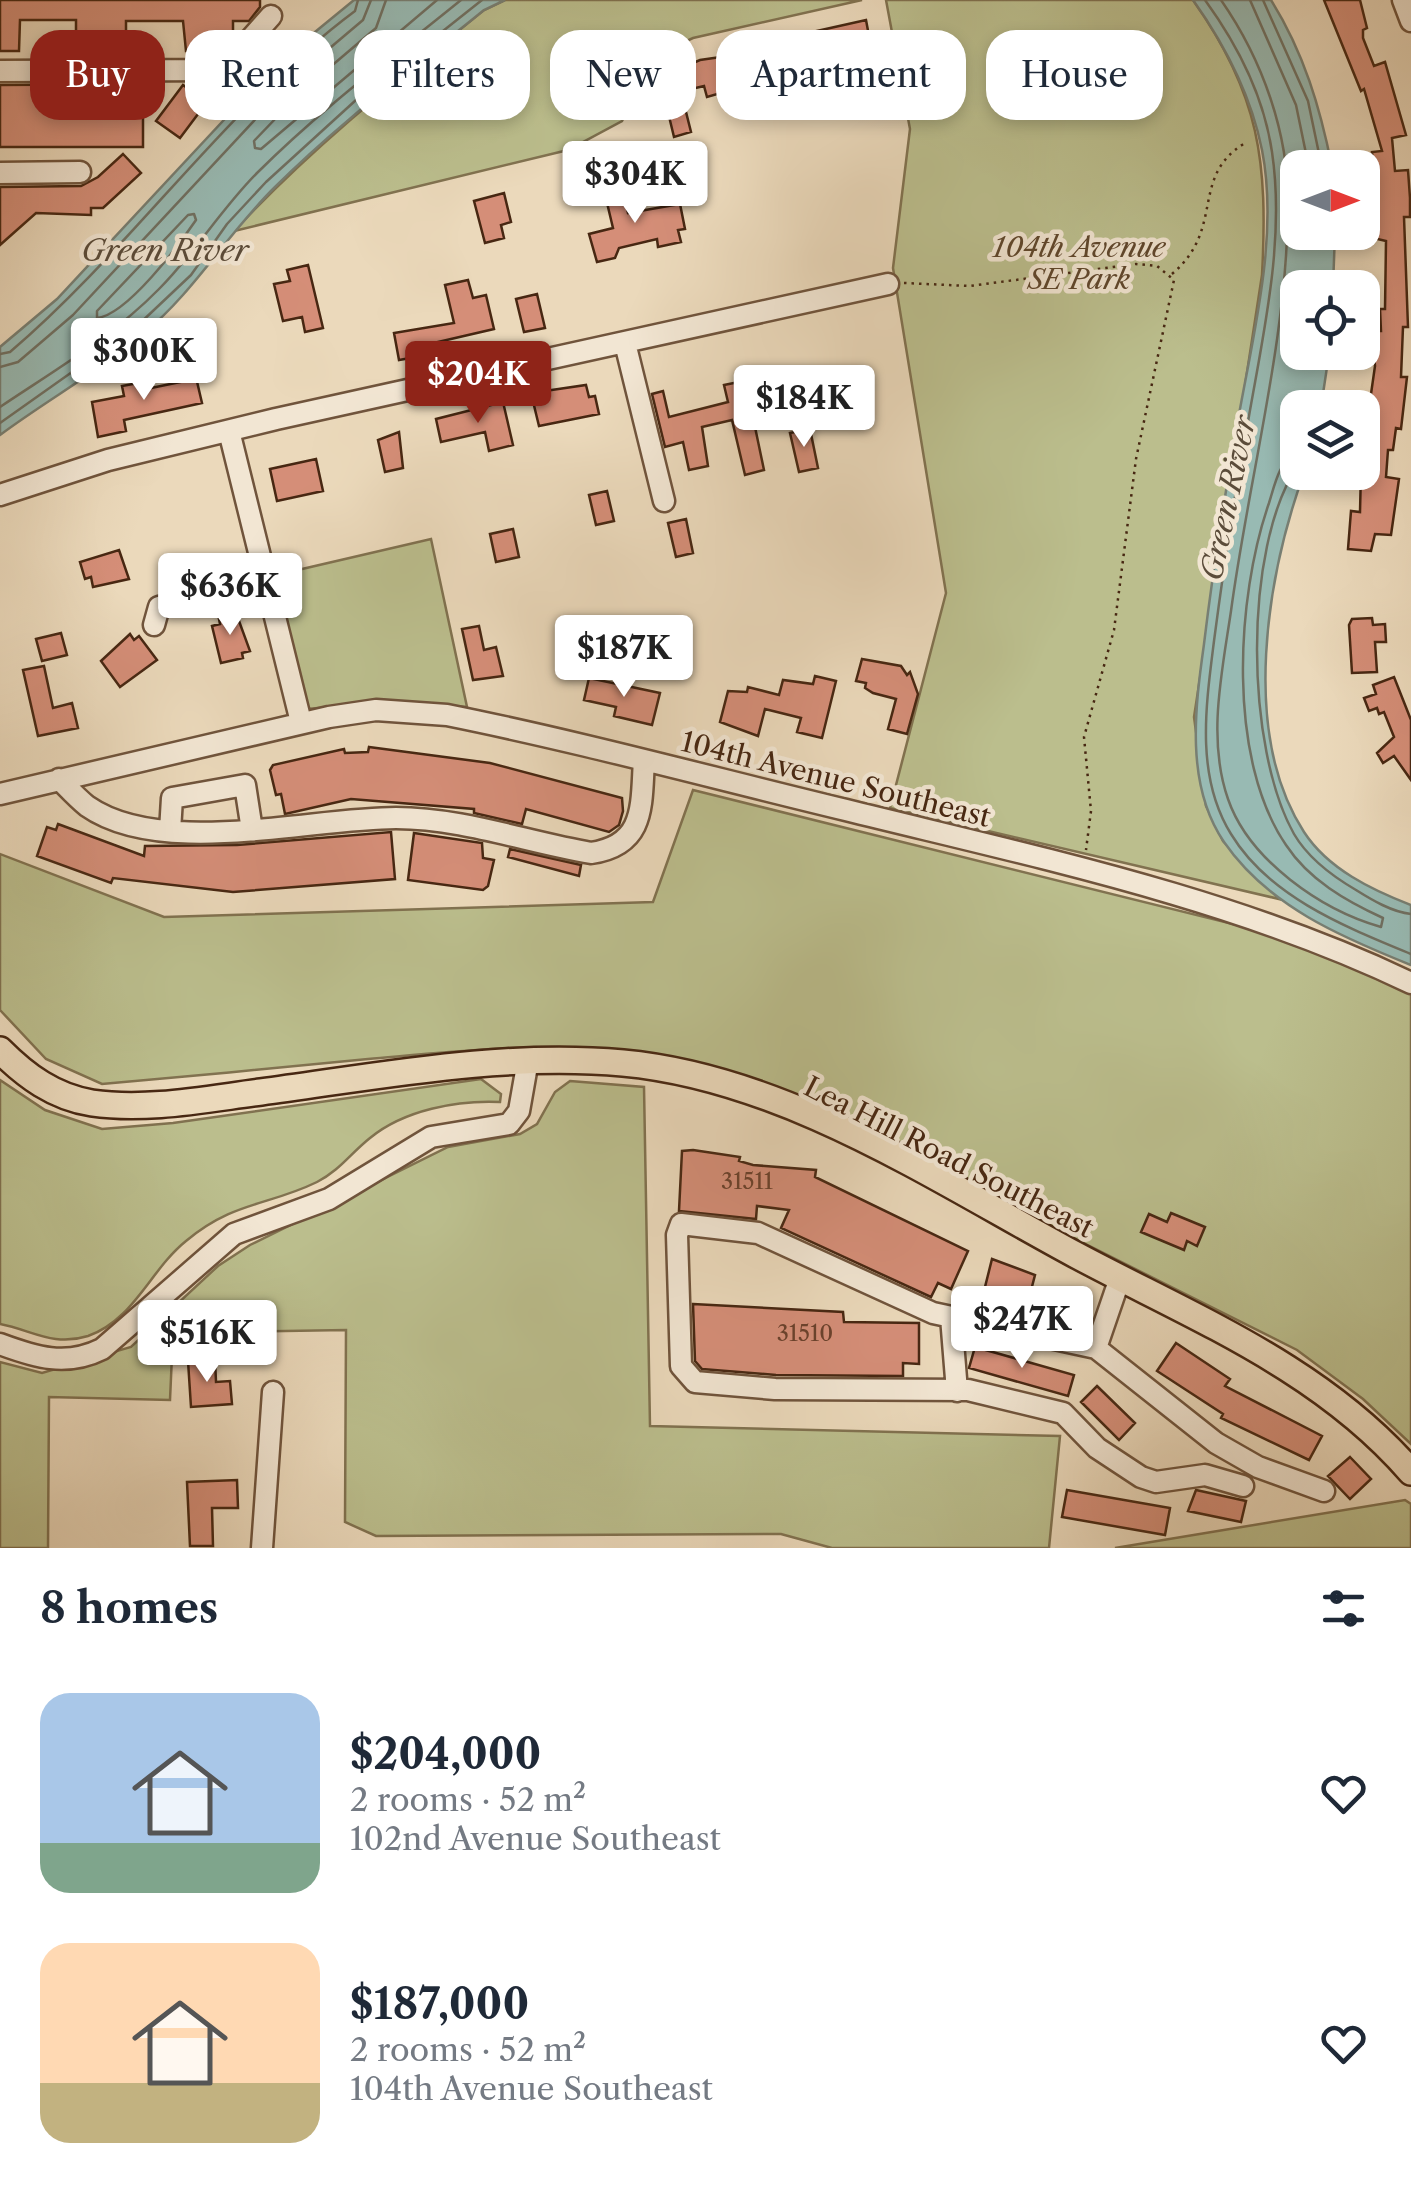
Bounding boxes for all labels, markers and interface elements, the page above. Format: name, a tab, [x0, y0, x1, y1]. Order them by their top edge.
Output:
chip: Buy	[30, 30, 165, 120]
chip: Rent	[185, 30, 334, 120]
chip: Filters	[354, 30, 530, 120]
chip: New	[550, 30, 696, 120]
chip: Apartment	[716, 30, 966, 120]
chip: House	[986, 30, 1163, 120]
pin: $304K	[565, 141, 705, 226]
north arrow	[1280, 150, 1380, 250]
map controls	[1280, 150, 1380, 490]
text: $304K	[585, 154, 685, 193]
park label: 104th Avenue SE Park	[991, 230, 1167, 296]
water label: Green River	[81, 232, 251, 269]
button: locate	[1280, 270, 1380, 370]
pin: $300K	[74, 318, 214, 403]
text: $300K	[93, 331, 195, 370]
pin: $204K	[408, 341, 548, 426]
text: $204K	[427, 354, 529, 393]
pin: $184K	[734, 365, 874, 450]
text: $184K	[756, 378, 852, 417]
button: layers	[1280, 390, 1380, 490]
water label: Green River	[1193, 410, 1264, 584]
pin: $636K	[160, 553, 300, 638]
text: $636K	[180, 566, 280, 605]
pin: $187K	[554, 615, 694, 700]
text: $187K	[577, 628, 671, 667]
street label: 104th Avenue Southeast	[678, 724, 994, 834]
street label: Lea Hill Road Southeast	[799, 1069, 1099, 1245]
house number: 31511	[721, 1168, 773, 1195]
pin: $247K	[952, 1286, 1092, 1371]
text: $247K	[973, 1299, 1071, 1338]
pin: $516K	[137, 1300, 277, 1385]
text: $516K	[160, 1313, 254, 1352]
house number: 31510	[777, 1320, 833, 1347]
icon: filters	[1316, 1581, 1371, 1636]
text: 8 homes	[40, 1582, 218, 1634]
text: $204,000	[350, 1728, 541, 1780]
icon: home	[120, 1733, 240, 1853]
icon: heart	[1316, 1766, 1371, 1821]
text: 2 rooms · 52 m²	[350, 1780, 586, 1819]
text: 102nd Avenue Southeast	[350, 1819, 721, 1858]
text: $187,000	[350, 1978, 529, 2030]
icon: home	[120, 1983, 240, 2103]
icon: heart	[1316, 2016, 1371, 2071]
text: 2 rooms · 52 m²	[350, 2030, 586, 2069]
text: 104th Avenue Southeast	[350, 2069, 713, 2108]

